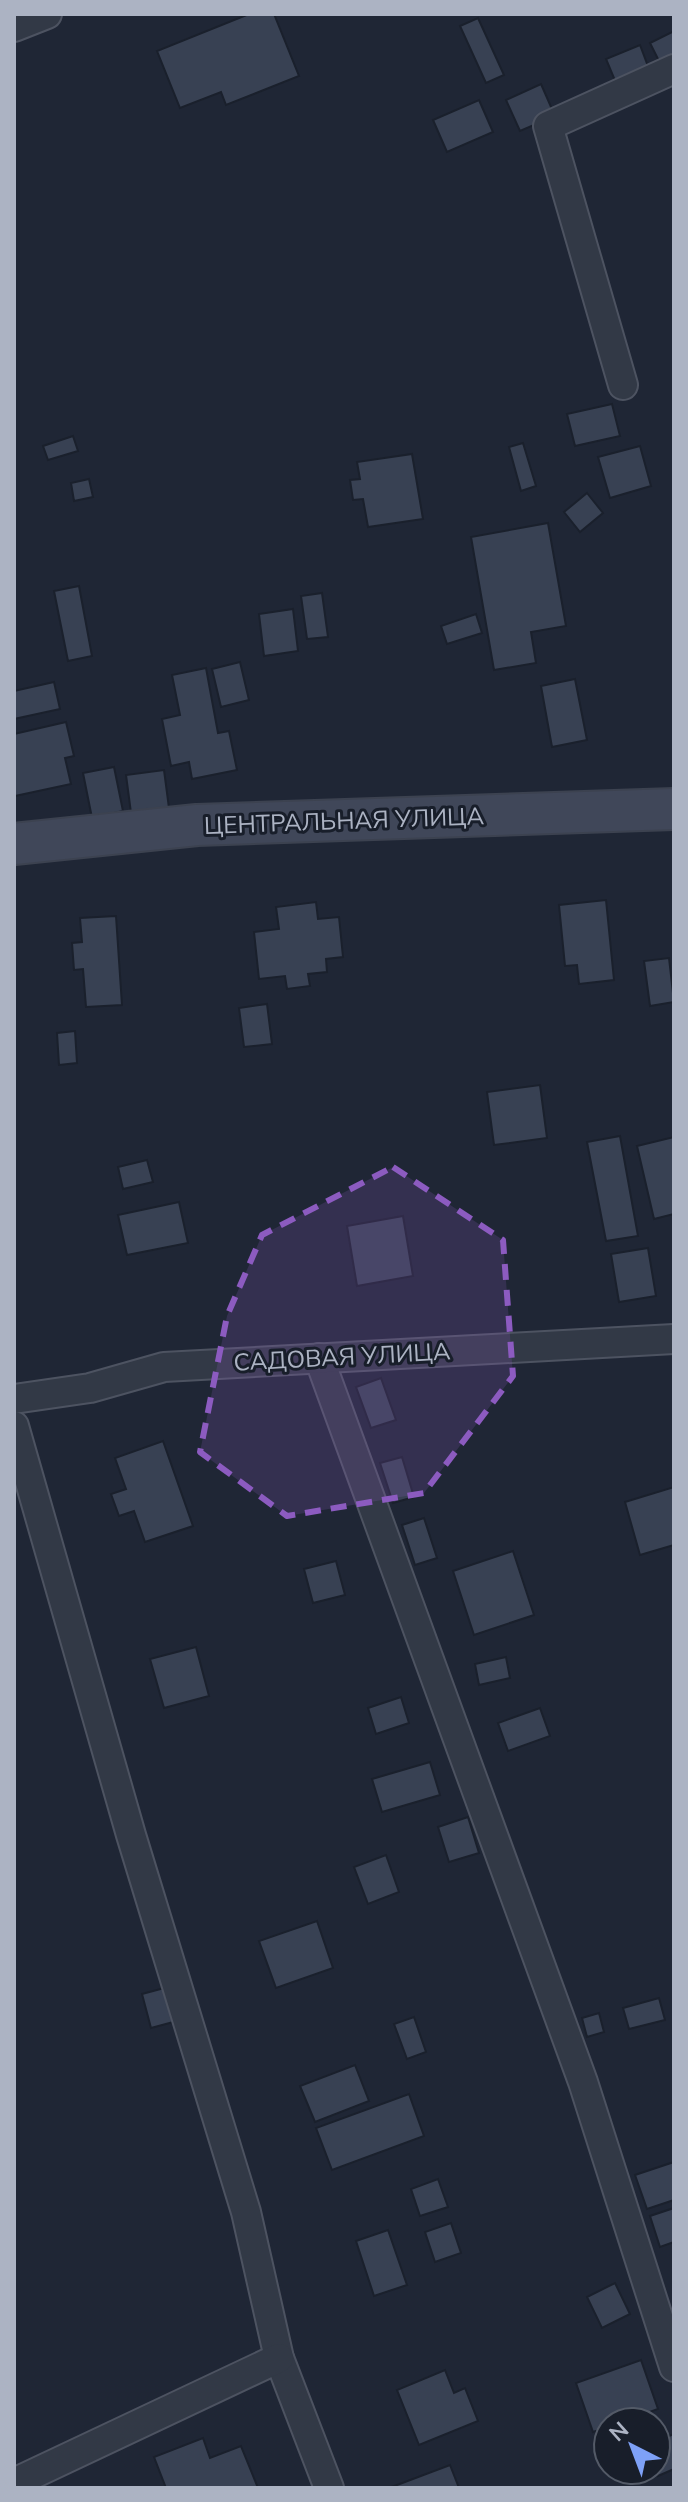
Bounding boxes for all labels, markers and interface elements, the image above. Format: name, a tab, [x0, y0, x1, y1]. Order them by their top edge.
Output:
street label: ЦЕНТРАЛЬНАЯ УЛИЦА	[203, 800, 485, 840]
street label: САДОВАЯ УЛИЦА	[233, 1335, 451, 1377]
north arrow	[592, 2406, 672, 2486]
text: N	[603, 2415, 634, 2447]

